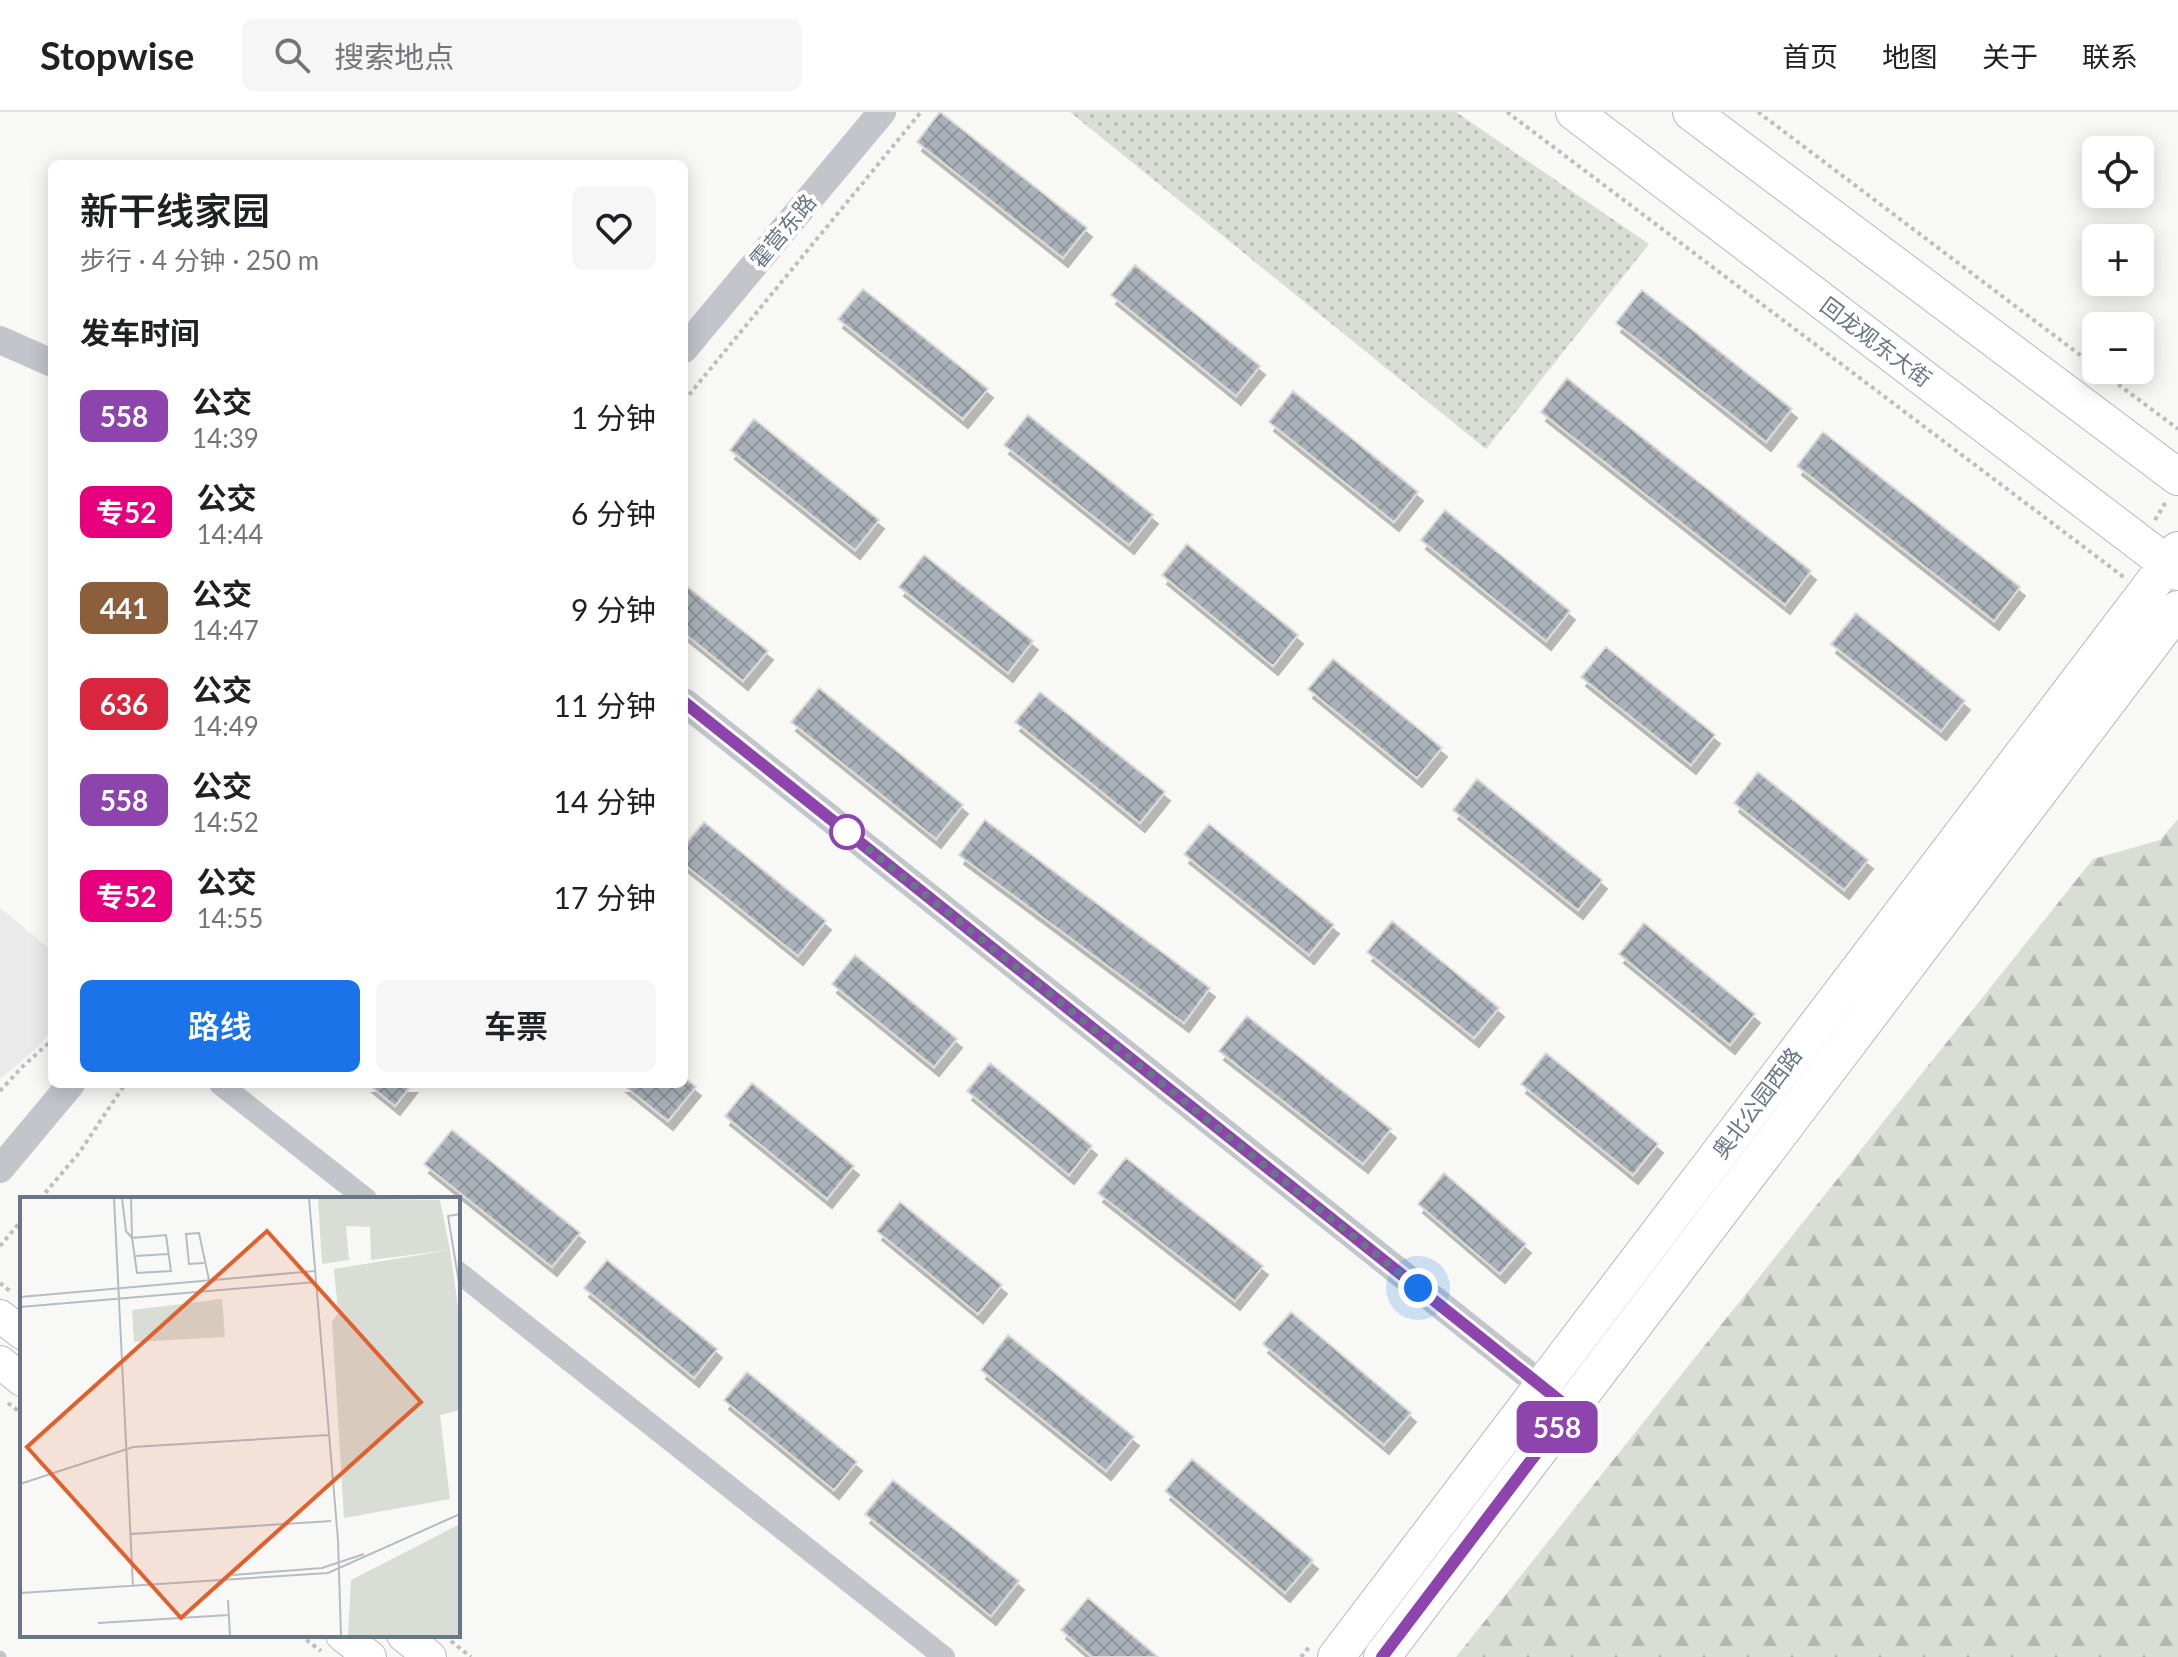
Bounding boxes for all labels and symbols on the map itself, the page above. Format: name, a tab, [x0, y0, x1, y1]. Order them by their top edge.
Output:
street label: 霍营东路	[744, 188, 821, 273]
street label: 回龙观东大街	[1815, 291, 1937, 392]
unlabelled marker	[830, 815, 864, 849]
street label: 奥北公园西路	[1706, 1042, 1807, 1164]
inset map	[20, 1197, 460, 1637]
your location	[1398, 1268, 1438, 1308]
line badge: 558	[1511, 1401, 1603, 1453]

